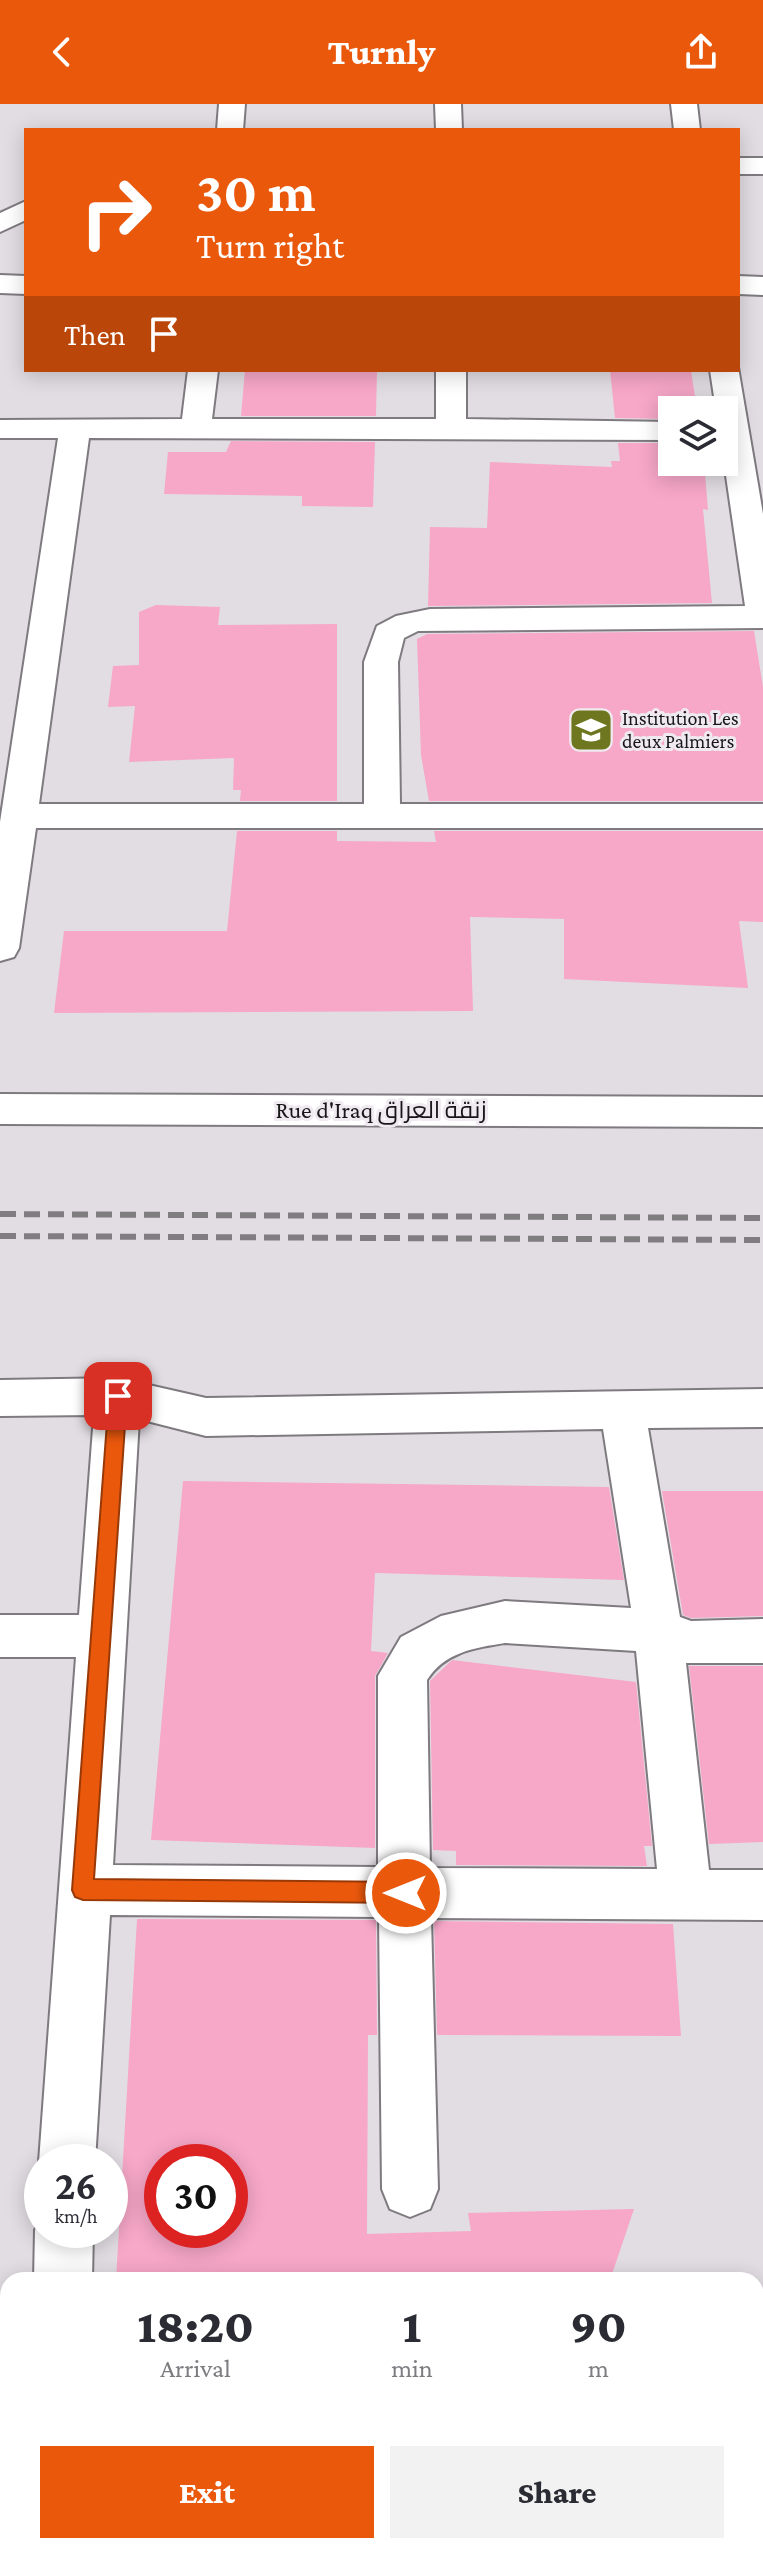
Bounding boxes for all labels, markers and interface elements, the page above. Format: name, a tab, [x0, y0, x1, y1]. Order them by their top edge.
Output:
icon: back	[40, 30, 84, 74]
icon: share	[679, 30, 723, 74]
text: Turnly	[327, 32, 436, 72]
icon: right	[64, 160, 168, 264]
text: 30 m	[196, 161, 316, 223]
text: Turn right	[196, 226, 344, 266]
icon: arrive	[142, 312, 186, 356]
text: Then	[64, 318, 126, 351]
map controls	[658, 396, 738, 476]
button: layers	[658, 396, 738, 476]
school or university icon: Institution Les deux Palmiers	[567, 706, 615, 754]
place label: Institution Les deux Palmiers	[622, 707, 739, 752]
street label: Rue d'Iraq زنقة العراق	[275, 1096, 487, 1125]
pin	[84, 1362, 152, 1430]
icon: arrive	[96, 1374, 140, 1418]
position arrow	[364, 1851, 448, 1935]
speed limit sign: 30	[144, 2144, 248, 2248]
text: 26	[55, 2163, 97, 2208]
text: km/h	[54, 2205, 98, 2227]
text: 18:20	[137, 2299, 254, 2352]
text: 1	[403, 2299, 421, 2352]
text: 90	[570, 2299, 627, 2352]
text: Arrival	[160, 2354, 231, 2383]
text: min	[391, 2354, 433, 2383]
text: m	[588, 2354, 609, 2383]
button: Exit	[40, 2446, 374, 2538]
button: Share	[390, 2446, 724, 2538]

